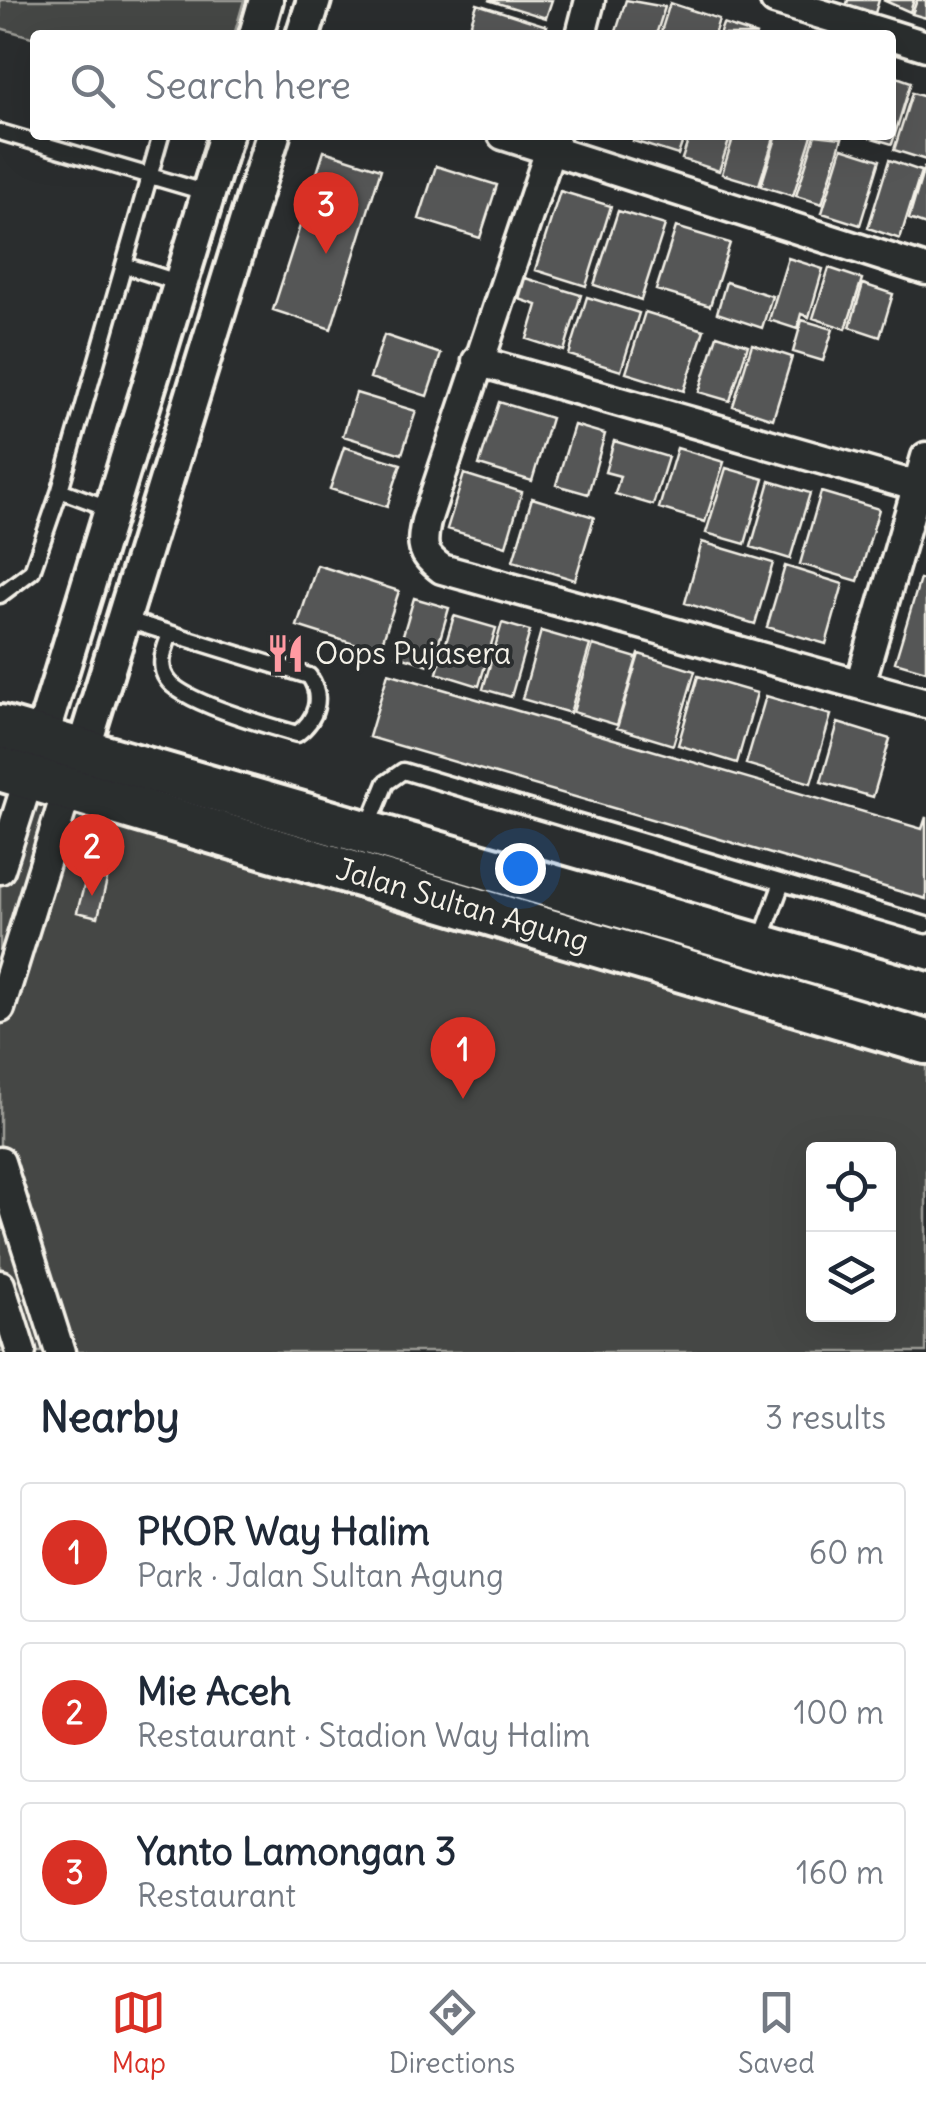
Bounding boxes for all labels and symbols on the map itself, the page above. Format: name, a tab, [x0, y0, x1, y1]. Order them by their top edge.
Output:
pin: 3	[294, 172, 358, 254]
restaurant icon: Oops Pujasera	[264, 633, 306, 675]
place label: Oops Pujasera	[315, 634, 511, 672]
pin: 2	[59, 814, 124, 896]
your location	[495, 843, 546, 894]
street label: Jalan Sultan Agung	[332, 849, 593, 959]
pin: 1	[430, 1016, 496, 1099]

